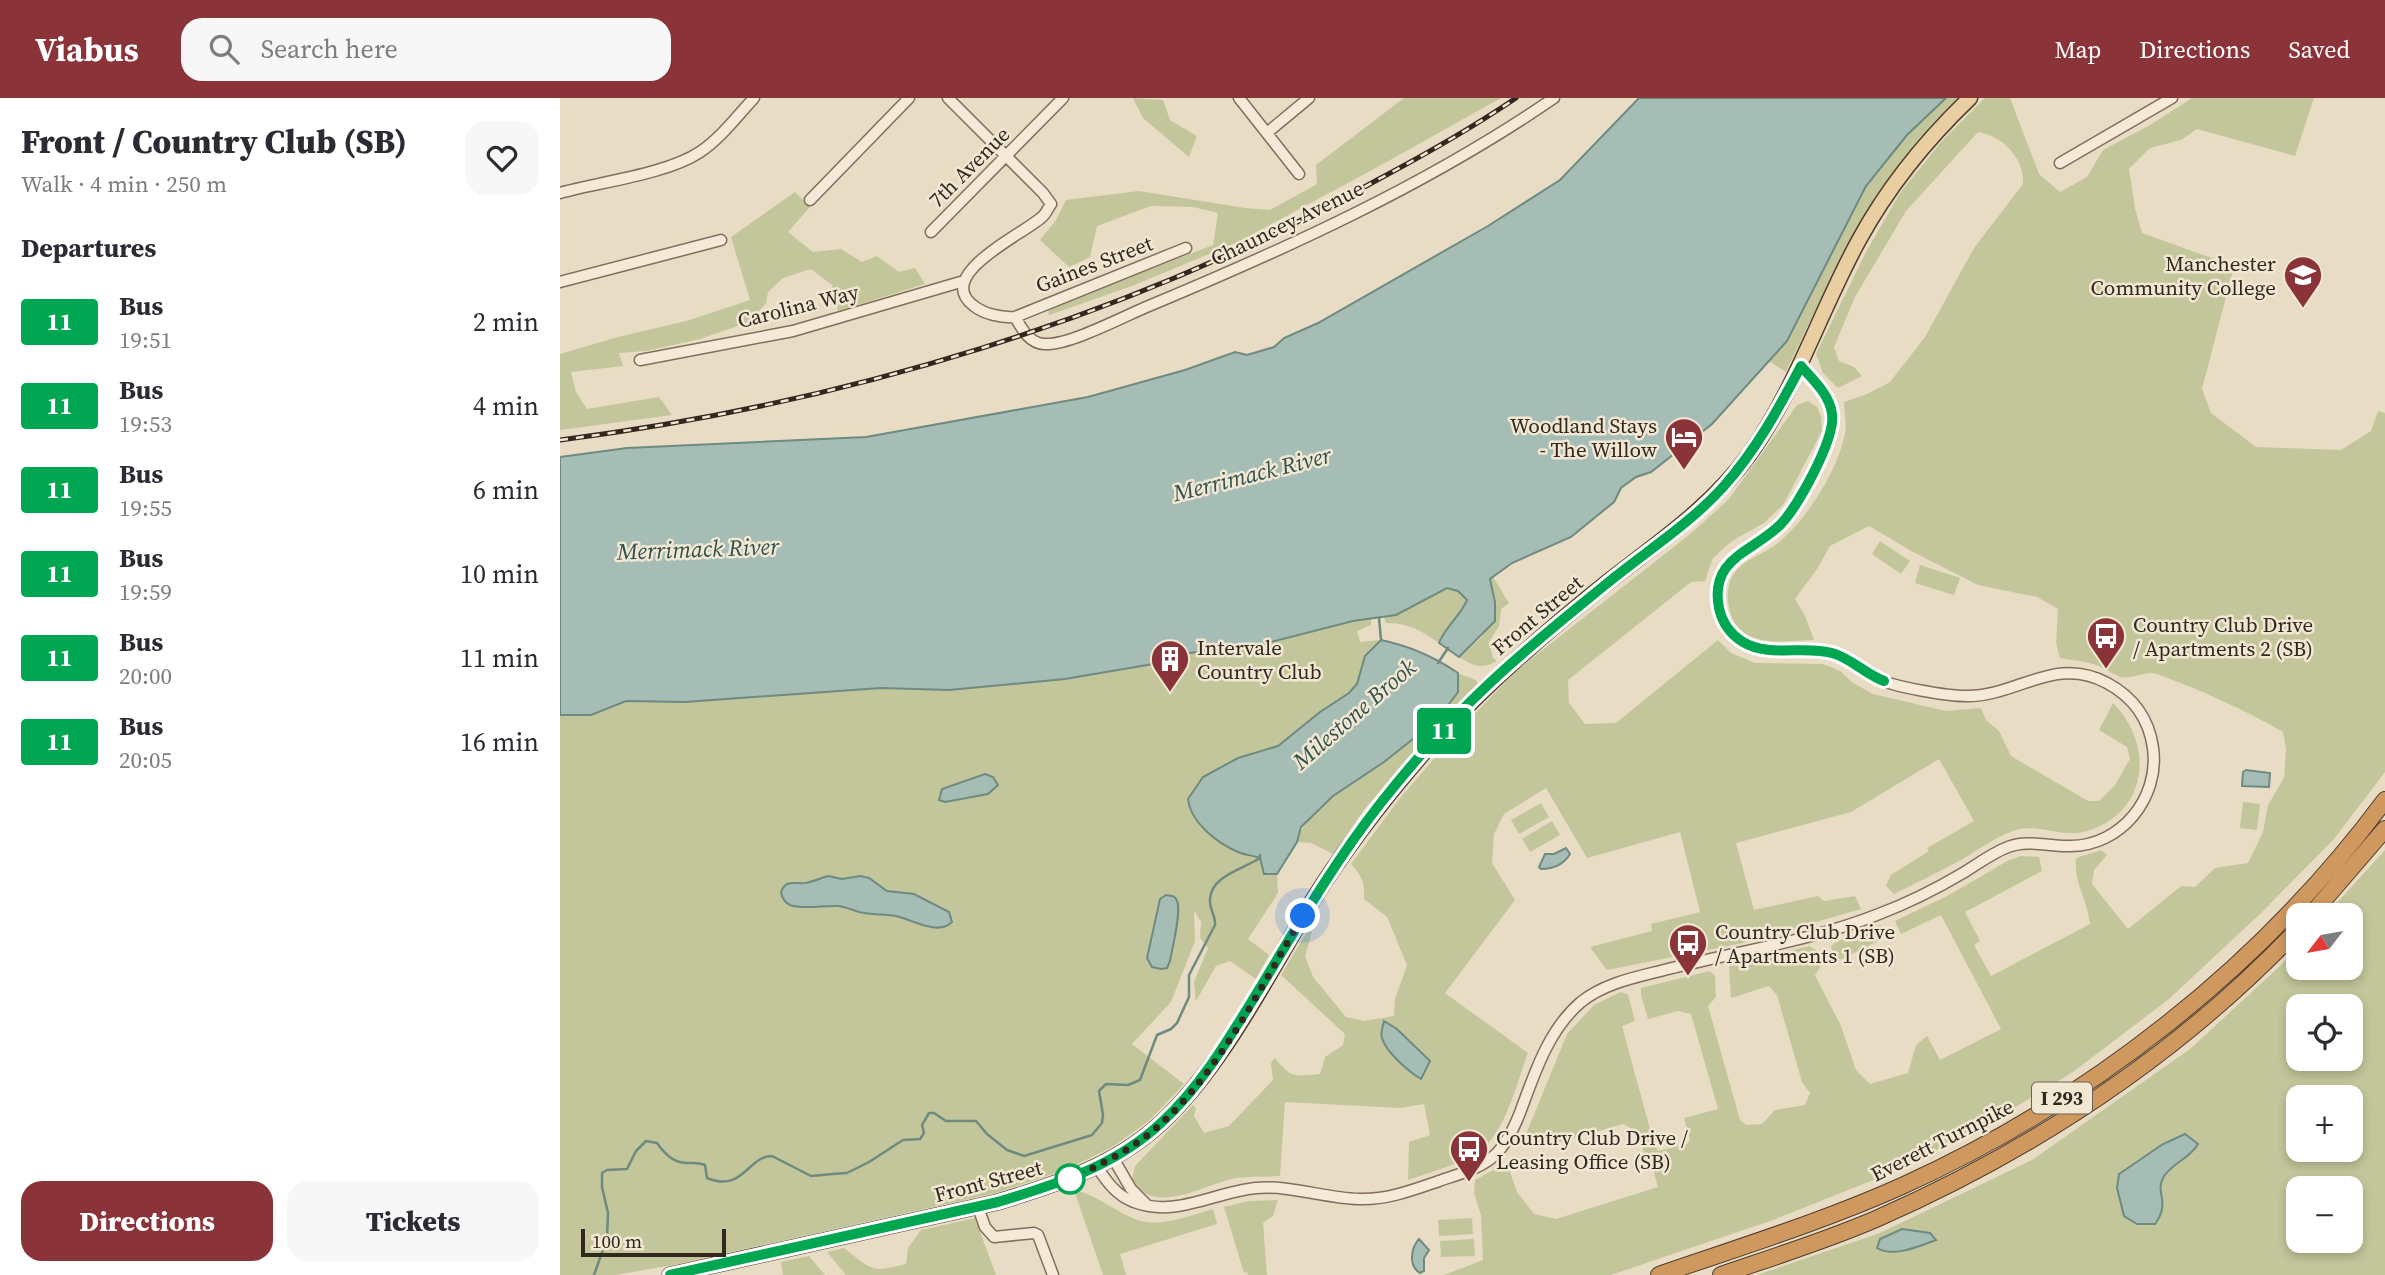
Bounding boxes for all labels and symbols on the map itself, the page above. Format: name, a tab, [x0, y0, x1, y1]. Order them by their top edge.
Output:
street label: 7th Avenue	[922, 120, 1016, 214]
street label: Chauncey Avenue	[1206, 173, 1368, 273]
street label: Gaines Street	[1031, 228, 1157, 300]
place label: Manchester Community College	[2091, 249, 2276, 302]
school or university icon: Manchester Community College	[2282, 254, 2324, 309]
street label: Carolina Way	[734, 277, 862, 335]
place label: Woodland Stays - The Willow	[1510, 411, 1657, 464]
hotel icon: Woodland Stays - The Willow	[1663, 416, 1705, 471]
water label: Merrimack River	[1168, 439, 1335, 509]
water label: Merrimack River	[615, 530, 780, 568]
street label: Front Street	[1485, 568, 1589, 662]
place label: Country Club Drive / Apartments 2 (SB)	[2133, 610, 2313, 663]
bus stop icon: Country Club Drive / Apartments 2 (SB)	[2085, 615, 2127, 670]
place label: Intervale Country Club	[1197, 633, 1322, 686]
building icon: Intervale Country Club	[1149, 638, 1191, 693]
water label: Milestone Brook	[1285, 651, 1423, 777]
line badge: 11	[1412, 708, 1476, 754]
your location	[1285, 898, 1320, 933]
north arrow	[2286, 903, 2362, 980]
place label: Country Club Drive / Apartments 1 (SB)	[1715, 917, 1895, 970]
bus stop icon: Country Club Drive / Apartments 1 (SB)	[1667, 922, 1709, 977]
road number: I 293	[2032, 1082, 2092, 1114]
street label: Everett Turnpike	[1866, 1091, 2018, 1189]
place label: Country Club Drive / Leasing Office (SB)	[1496, 1123, 1688, 1176]
bus stop icon: Country Club Drive / Leasing Office (SB)	[1448, 1128, 1490, 1183]
street label: Front Street	[931, 1153, 1045, 1209]
unlabelled marker	[1055, 1164, 1085, 1194]
scale bar	[581, 1226, 726, 1258]

